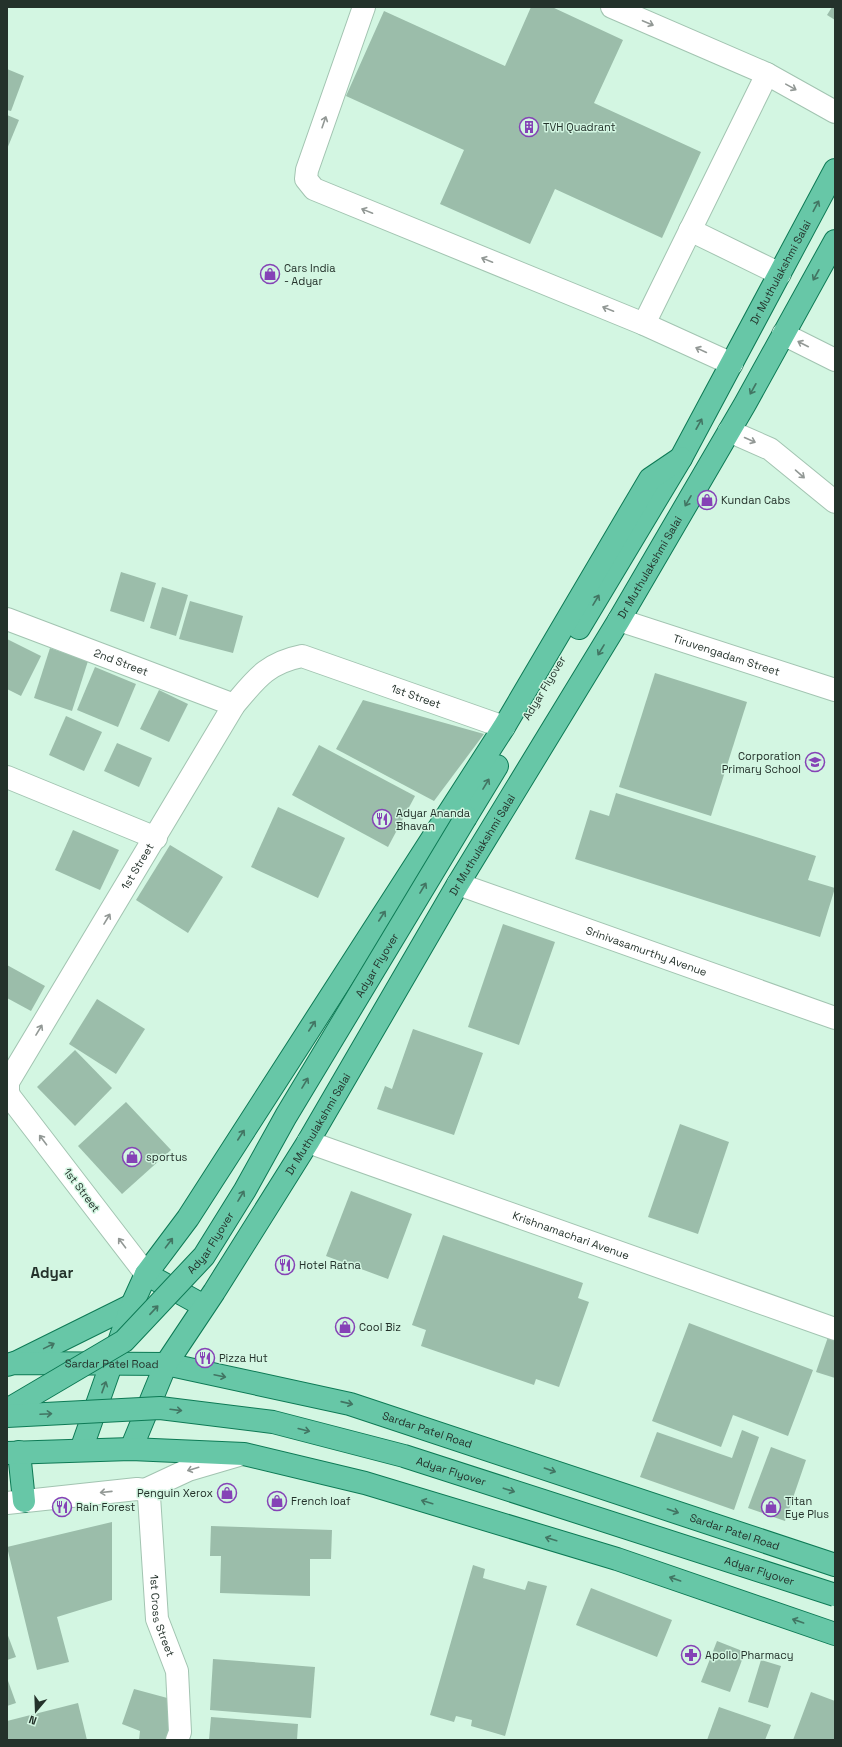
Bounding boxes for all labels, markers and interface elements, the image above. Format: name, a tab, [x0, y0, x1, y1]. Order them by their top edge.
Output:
one-way arrow	[642, 19, 654, 27]
one-way arrow	[785, 84, 797, 92]
one-way arrow	[321, 115, 328, 128]
building icon: TVH Quadrant	[518, 116, 540, 138]
place label: TVH Quadrant	[543, 120, 616, 134]
one-way arrow	[813, 200, 820, 212]
one-way arrow	[361, 206, 373, 214]
street label: Dr Muthulakshmi Salai	[747, 217, 814, 327]
one-way arrow	[482, 256, 494, 263]
place label: Cars India - Adyar	[284, 261, 336, 288]
shop icon: Cars India - Adyar	[259, 263, 281, 285]
one-way arrow	[812, 269, 819, 281]
one-way arrow	[602, 305, 614, 312]
one-way arrow	[798, 339, 810, 347]
one-way arrow	[695, 346, 707, 353]
one-way arrow	[749, 383, 757, 395]
one-way arrow	[696, 418, 704, 430]
one-way arrow	[743, 437, 755, 444]
one-way arrow	[795, 470, 806, 479]
shop icon: Kundan Cabs	[696, 489, 718, 511]
place label: Kundan Cabs	[721, 493, 791, 507]
one-way arrow	[684, 495, 692, 507]
street label: Dr Muthulakshmi Salai	[614, 513, 685, 621]
one-way arrow	[593, 594, 601, 606]
street label: Tiruvengadam Street	[671, 631, 782, 679]
one-way arrow	[597, 644, 605, 655]
street label: 2nd Street	[92, 646, 150, 679]
street label: Adyar Flyover	[519, 653, 569, 723]
street label: 1st Street	[389, 681, 443, 711]
place label: Corporation Primary School	[722, 749, 801, 776]
school or university icon: Corporation Primary School	[804, 751, 826, 773]
one-way arrow	[482, 778, 490, 790]
street label: Dr Muthulakshmi Salai	[446, 791, 518, 898]
place label: Adyar Ananda Bhavan	[396, 806, 471, 833]
restaurant icon: Adyar Ananda Bhavan	[371, 808, 393, 830]
street label: 1st Street	[118, 841, 157, 892]
one-way arrow	[419, 883, 427, 894]
one-way arrow	[378, 911, 386, 922]
one-way arrow	[103, 913, 111, 925]
street label: Srinivasamurthy Avenue	[584, 923, 709, 979]
street label: Adyar Flyover	[352, 930, 402, 1000]
one-way arrow	[308, 1021, 316, 1032]
one-way arrow	[36, 1024, 44, 1036]
street label: Dr Muthulakshmi Salai	[282, 1070, 354, 1178]
one-way arrow	[302, 1077, 310, 1089]
one-way arrow	[238, 1129, 246, 1141]
one-way arrow	[39, 1134, 47, 1145]
shop icon: sportus	[121, 1146, 143, 1168]
place label: sportus	[146, 1150, 188, 1164]
street label: 1st Street	[61, 1165, 103, 1215]
one-way arrow	[237, 1191, 245, 1202]
street label: Krishnamachari Avenue	[511, 1208, 631, 1262]
street label: Adyar Flyover	[184, 1209, 237, 1277]
one-way arrow	[118, 1238, 126, 1249]
one-way arrow	[165, 1238, 173, 1249]
restaurant icon: Hotel Ratna	[274, 1254, 296, 1276]
place label: Hotel Ratna	[299, 1258, 361, 1272]
district label: Adyar	[31, 1263, 74, 1282]
one-way arrow	[149, 1305, 159, 1315]
shop icon: Cool Biz	[334, 1316, 356, 1338]
place label: Cool Biz	[359, 1320, 401, 1334]
one-way arrow	[42, 1342, 54, 1349]
restaurant icon: Pizza Hut	[194, 1347, 216, 1369]
place label: Pizza Hut	[219, 1351, 268, 1365]
street label: Sardar Patel Road	[65, 1356, 159, 1371]
one-way arrow	[213, 1372, 226, 1380]
one-way arrow	[100, 1382, 108, 1394]
one-way arrow	[340, 1400, 353, 1408]
one-way arrow	[169, 1406, 182, 1414]
street label: Sardar Patel Road	[381, 1408, 474, 1451]
one-way arrow	[39, 1410, 52, 1417]
one-way arrow	[297, 1427, 310, 1434]
street label: Adyar Flyover	[415, 1453, 488, 1489]
one-way arrow	[187, 1465, 199, 1473]
one-way arrow	[543, 1467, 556, 1474]
shop icon: Penguin Xerox	[216, 1482, 238, 1504]
place label: Penguin Xerox	[137, 1486, 213, 1500]
one-way arrow	[503, 1487, 516, 1494]
one-way arrow	[100, 1489, 113, 1496]
shop icon: French loaf	[266, 1490, 288, 1512]
place label: French loaf	[291, 1494, 351, 1508]
place label: Titan Eye Plus	[785, 1494, 829, 1521]
restaurant icon: Rain Forest	[51, 1496, 73, 1518]
shop icon: Titan Eye Plus	[760, 1496, 782, 1518]
one-way arrow	[421, 1498, 434, 1505]
place label: Rain Forest	[76, 1500, 135, 1514]
one-way arrow	[667, 1508, 680, 1515]
street label: Sardar Patel Road	[688, 1510, 782, 1553]
one-way arrow	[545, 1535, 558, 1542]
street label: Adyar Flyover	[723, 1553, 796, 1588]
street label: 1st Cross Street	[147, 1574, 178, 1658]
one-way arrow	[669, 1575, 682, 1582]
one-way arrow	[793, 1617, 805, 1625]
pharmacy icon: Apollo Pharmacy	[680, 1644, 702, 1666]
place label: Apollo Pharmacy	[705, 1648, 794, 1662]
north arrow	[16, 1691, 56, 1731]
text: N	[27, 1713, 39, 1728]

